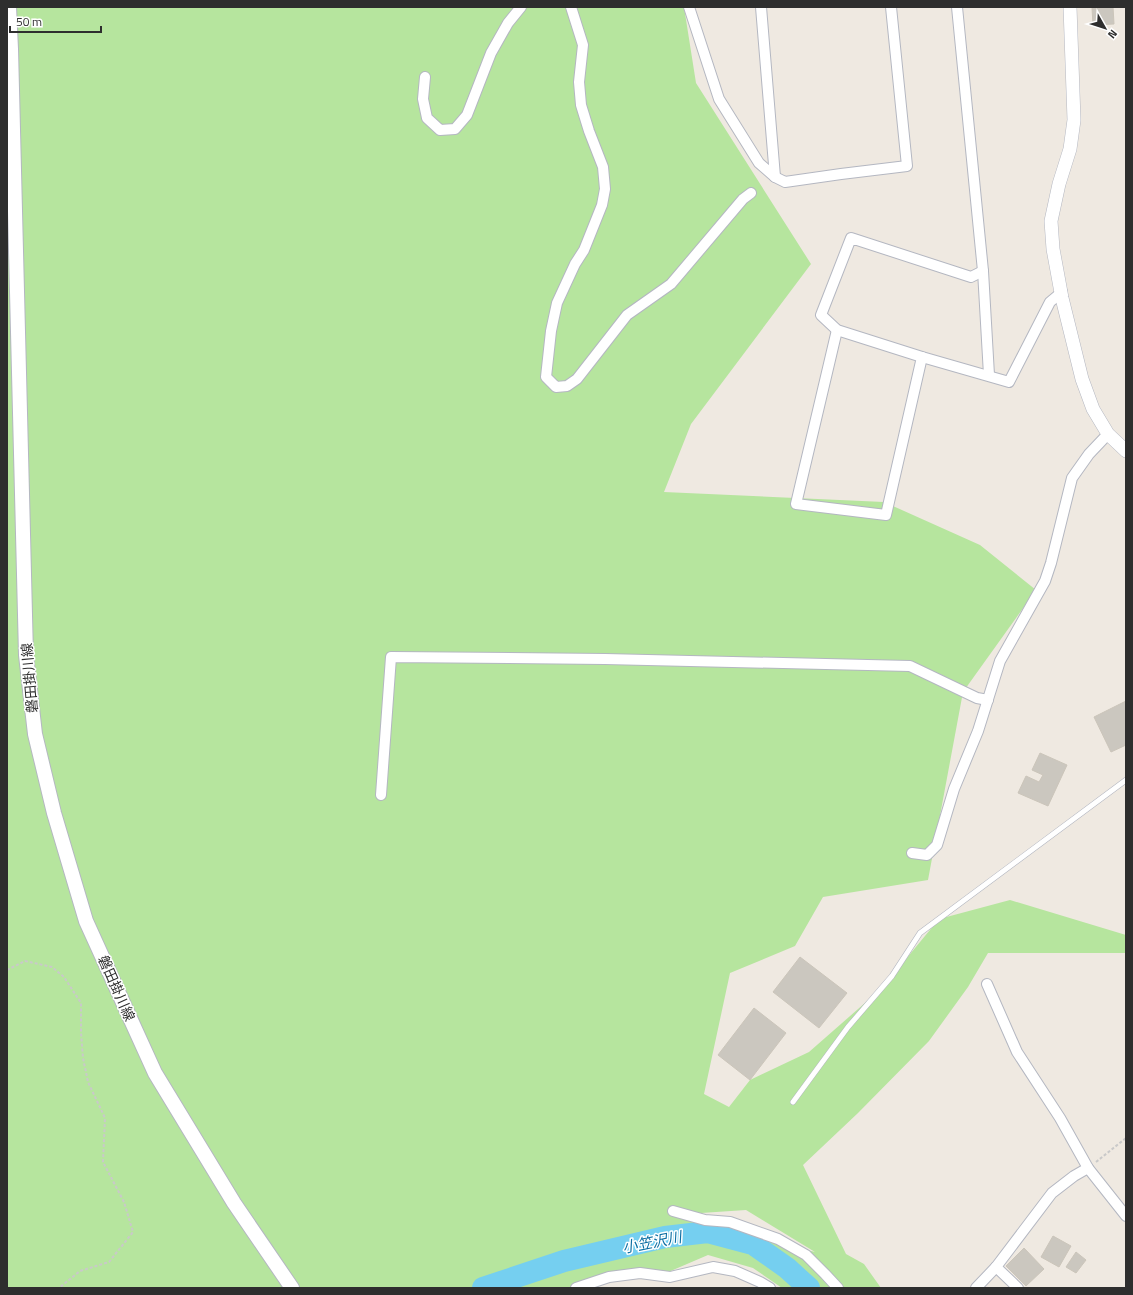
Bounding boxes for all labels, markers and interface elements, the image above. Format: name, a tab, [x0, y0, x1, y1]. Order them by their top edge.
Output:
scale bar	[10, 8, 101, 34]
north arrow	[1085, 8, 1125, 48]
text: 50 m	[16, 12, 42, 31]
text: N	[1104, 26, 1121, 42]
street label: 磐田掛川線	[15, 642, 43, 714]
street label: 磐田掛川線	[93, 952, 141, 1024]
water label: 小笠沢川	[620, 1225, 686, 1259]

